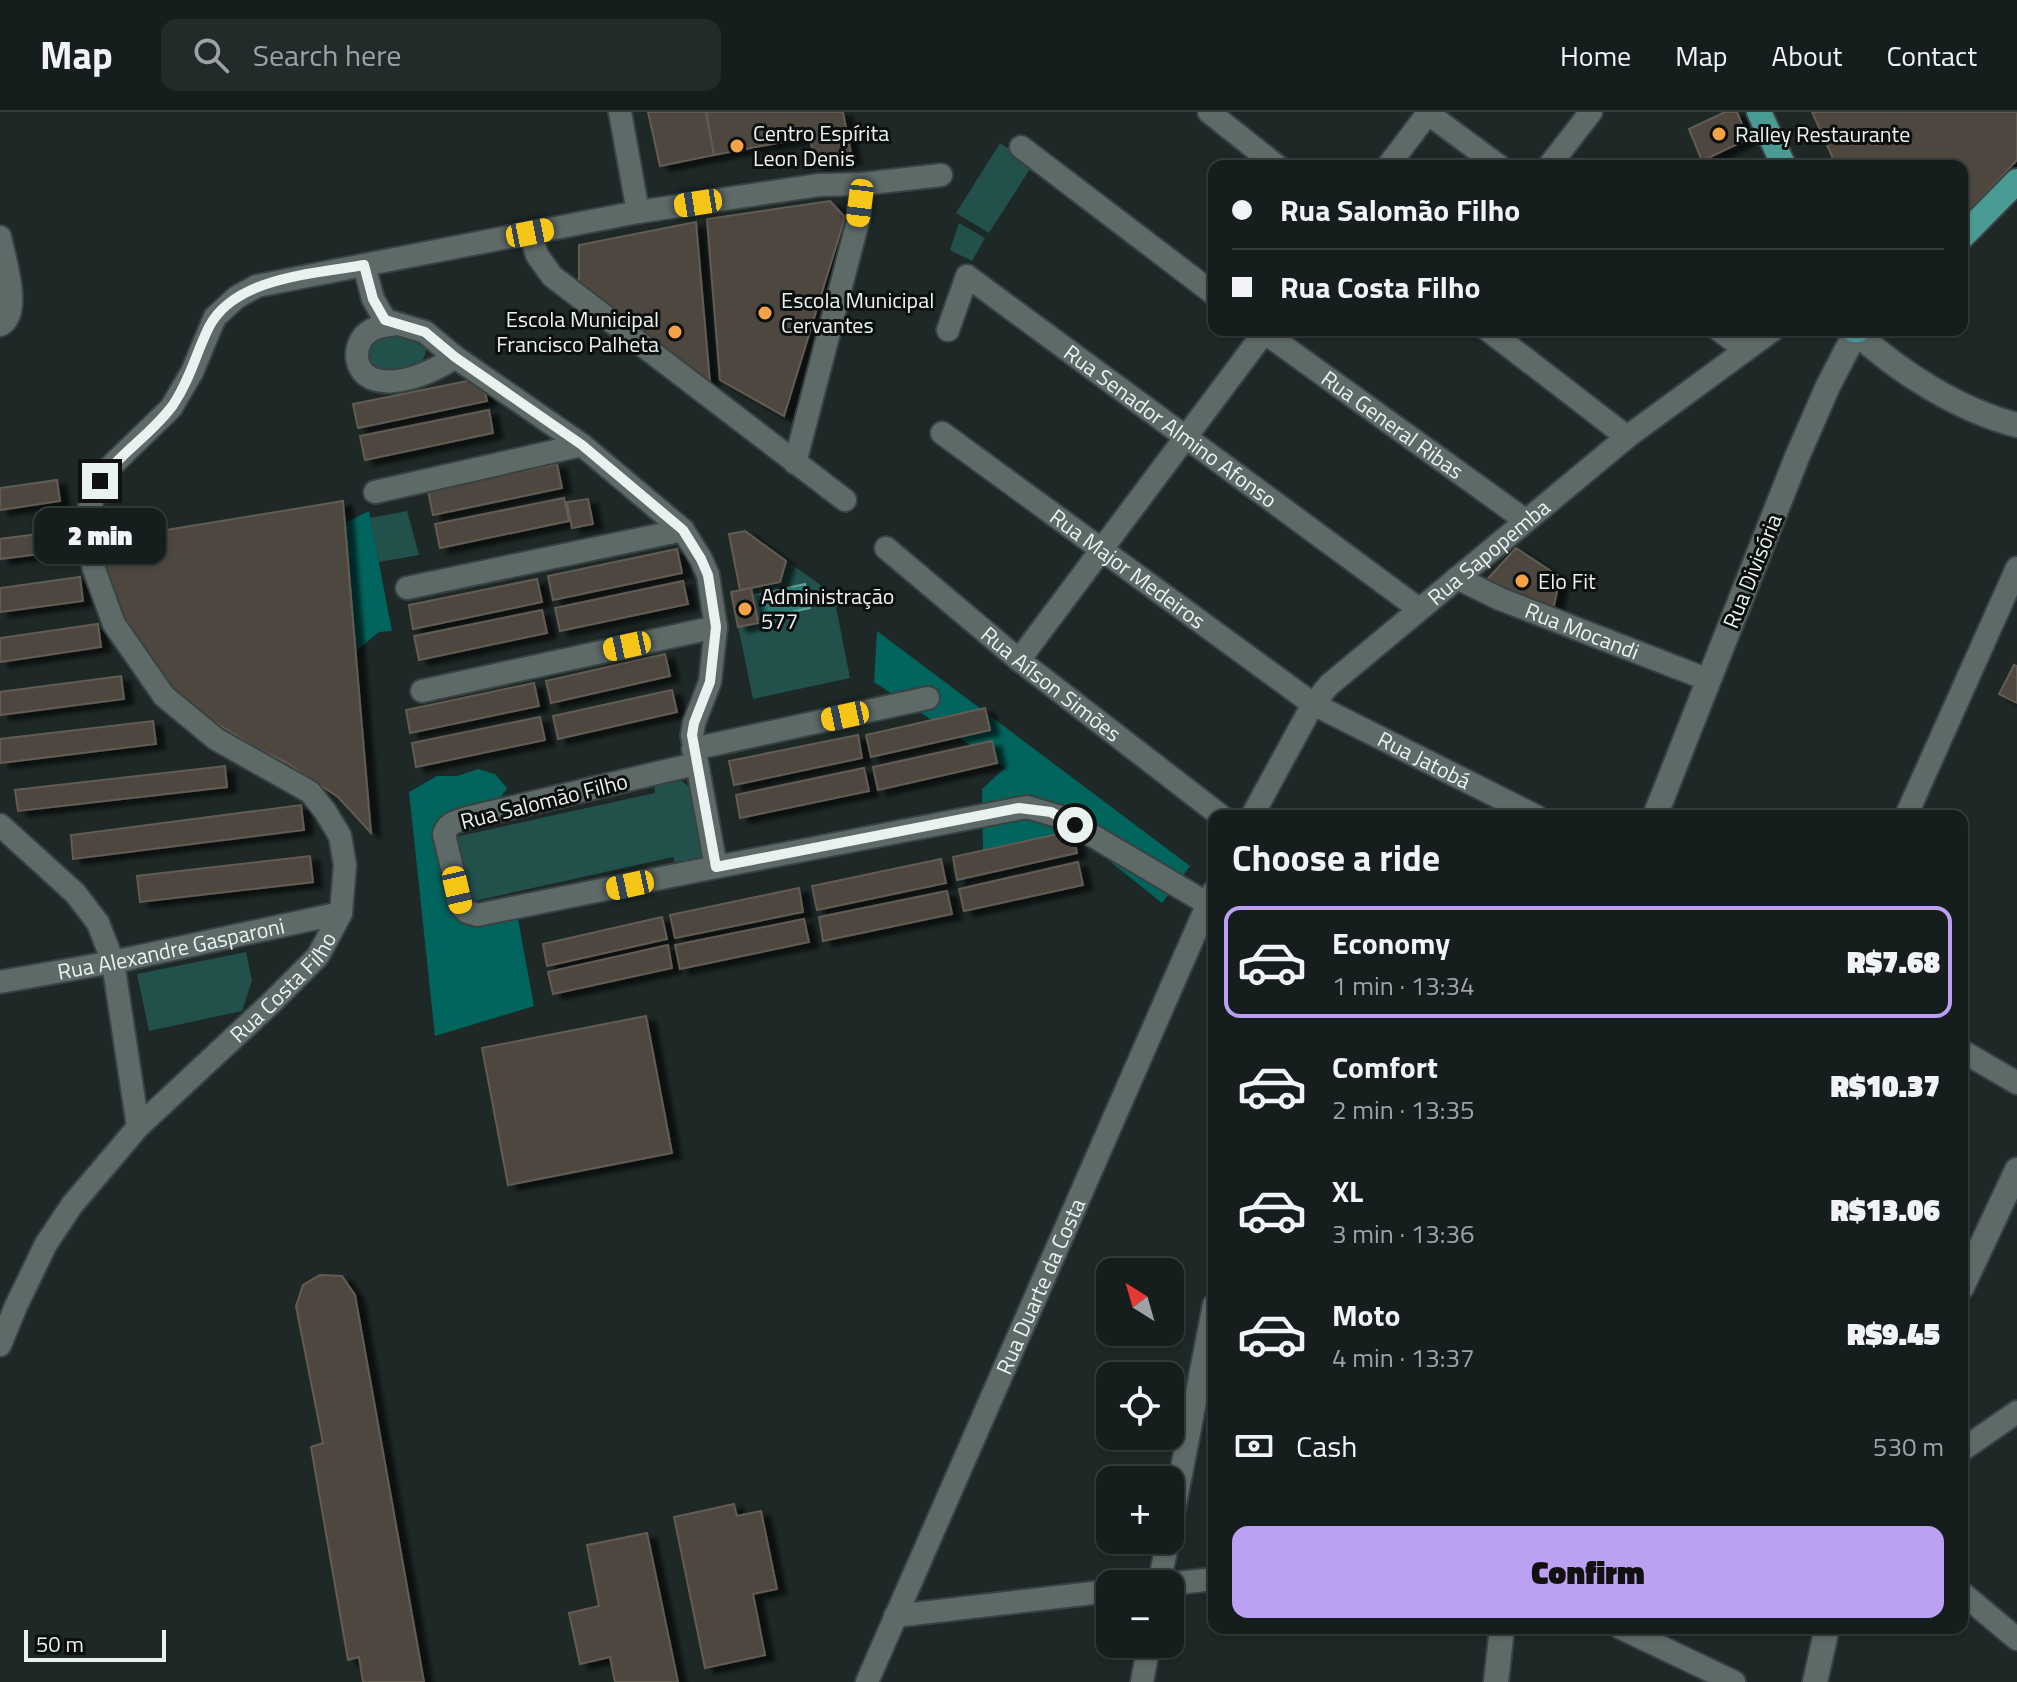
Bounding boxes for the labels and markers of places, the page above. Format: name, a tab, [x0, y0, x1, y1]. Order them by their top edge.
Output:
place label: Centro Espírita Leon Denis	[753, 116, 889, 175]
place label: Ralley Restaurante	[1735, 117, 1910, 151]
marker: Ralley Restaurante	[1710, 125, 1728, 143]
marker: Centro Espírita Leon Denis	[728, 137, 746, 155]
place label: Escola Municipal Cervantes	[781, 283, 934, 342]
place label: Escola Municipal Francisco Palheta	[496, 302, 659, 361]
marker: Escola Municipal Cervantes	[756, 304, 774, 322]
marker: Escola Municipal Francisco Palheta	[666, 323, 684, 341]
place label: Elo Fit	[1538, 564, 1596, 598]
marker: Elo Fit	[1513, 572, 1531, 590]
place label: Administração 577	[761, 579, 894, 638]
marker: Administração 577	[736, 600, 754, 618]

